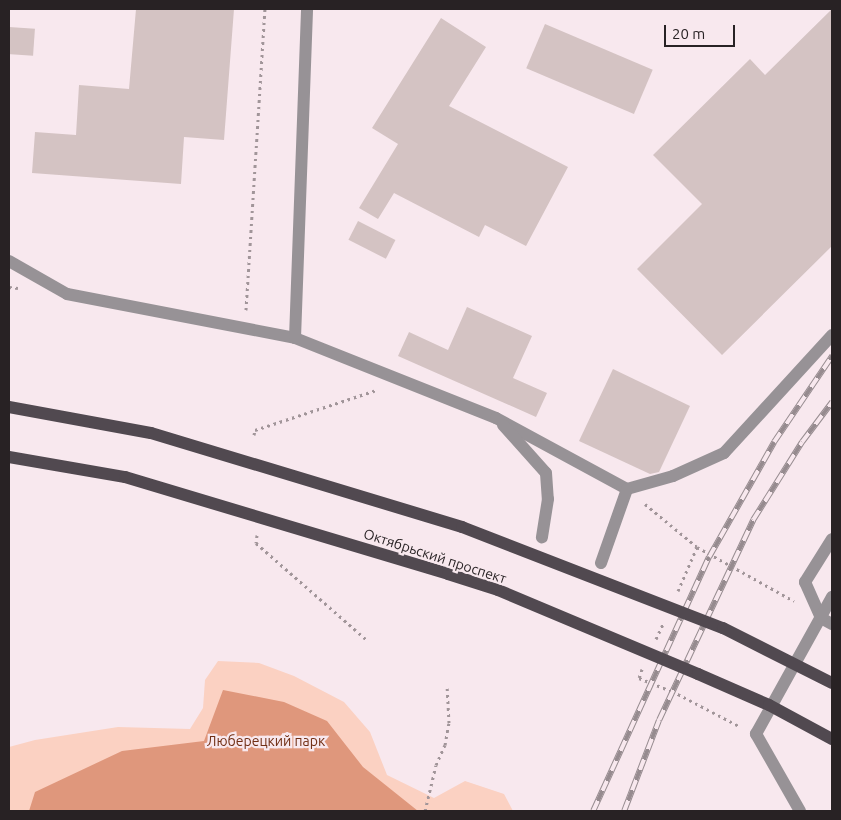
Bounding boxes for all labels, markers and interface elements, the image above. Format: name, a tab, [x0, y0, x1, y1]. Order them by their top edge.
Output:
scale bar	[666, 15, 737, 47]
text: 20 m	[672, 25, 705, 42]
street label: Октябрьский проспект	[361, 525, 509, 587]
park label: Люберецкий парк	[207, 733, 325, 749]

